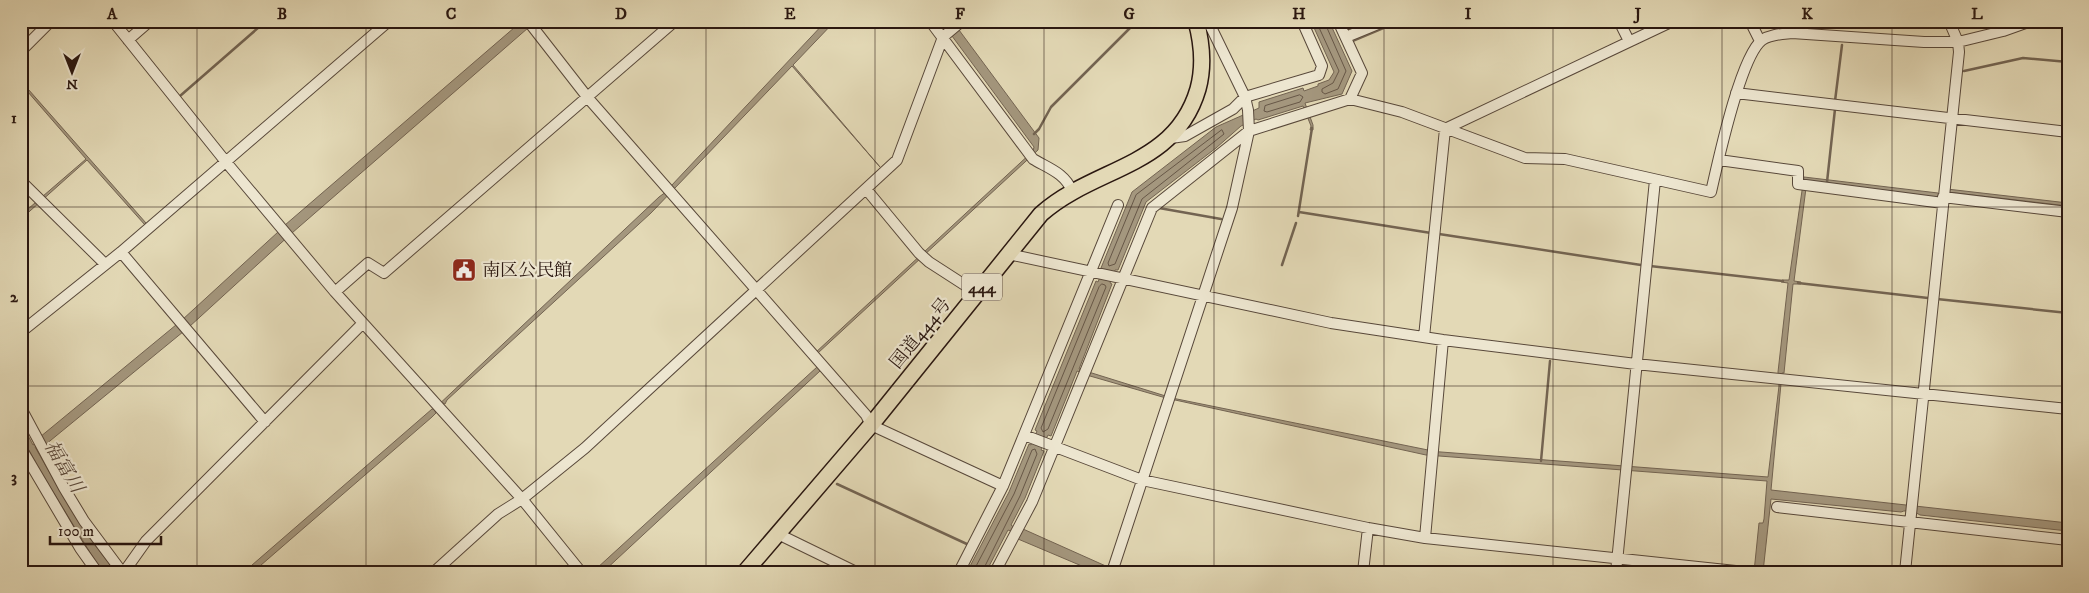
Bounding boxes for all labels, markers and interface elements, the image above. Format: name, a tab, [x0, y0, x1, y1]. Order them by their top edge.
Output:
text: A	[106, 4, 118, 24]
text: B	[277, 4, 287, 24]
text: C	[446, 4, 456, 24]
text: D	[615, 4, 627, 24]
text: E	[784, 4, 796, 24]
text: F	[955, 4, 965, 24]
text: G	[1123, 4, 1135, 24]
text: H	[1292, 4, 1306, 24]
text: I	[1465, 4, 1472, 24]
text: J	[1633, 4, 1642, 24]
text: K	[1801, 4, 1813, 24]
text: L	[1971, 4, 1983, 24]
north arrow	[48, 48, 98, 98]
text: N	[66, 75, 78, 93]
text: 1	[11, 108, 17, 128]
public building icon: 南区公民館	[451, 257, 477, 283]
place label: 南区公民館	[482, 260, 572, 282]
road number: 444	[962, 274, 1002, 300]
text: 2	[10, 287, 19, 307]
street label: 国道444号	[885, 294, 956, 374]
water label: 福富川	[39, 436, 89, 499]
text: 3	[11, 467, 17, 487]
scale bar	[50, 513, 161, 545]
text: 100 m	[58, 522, 94, 541]

